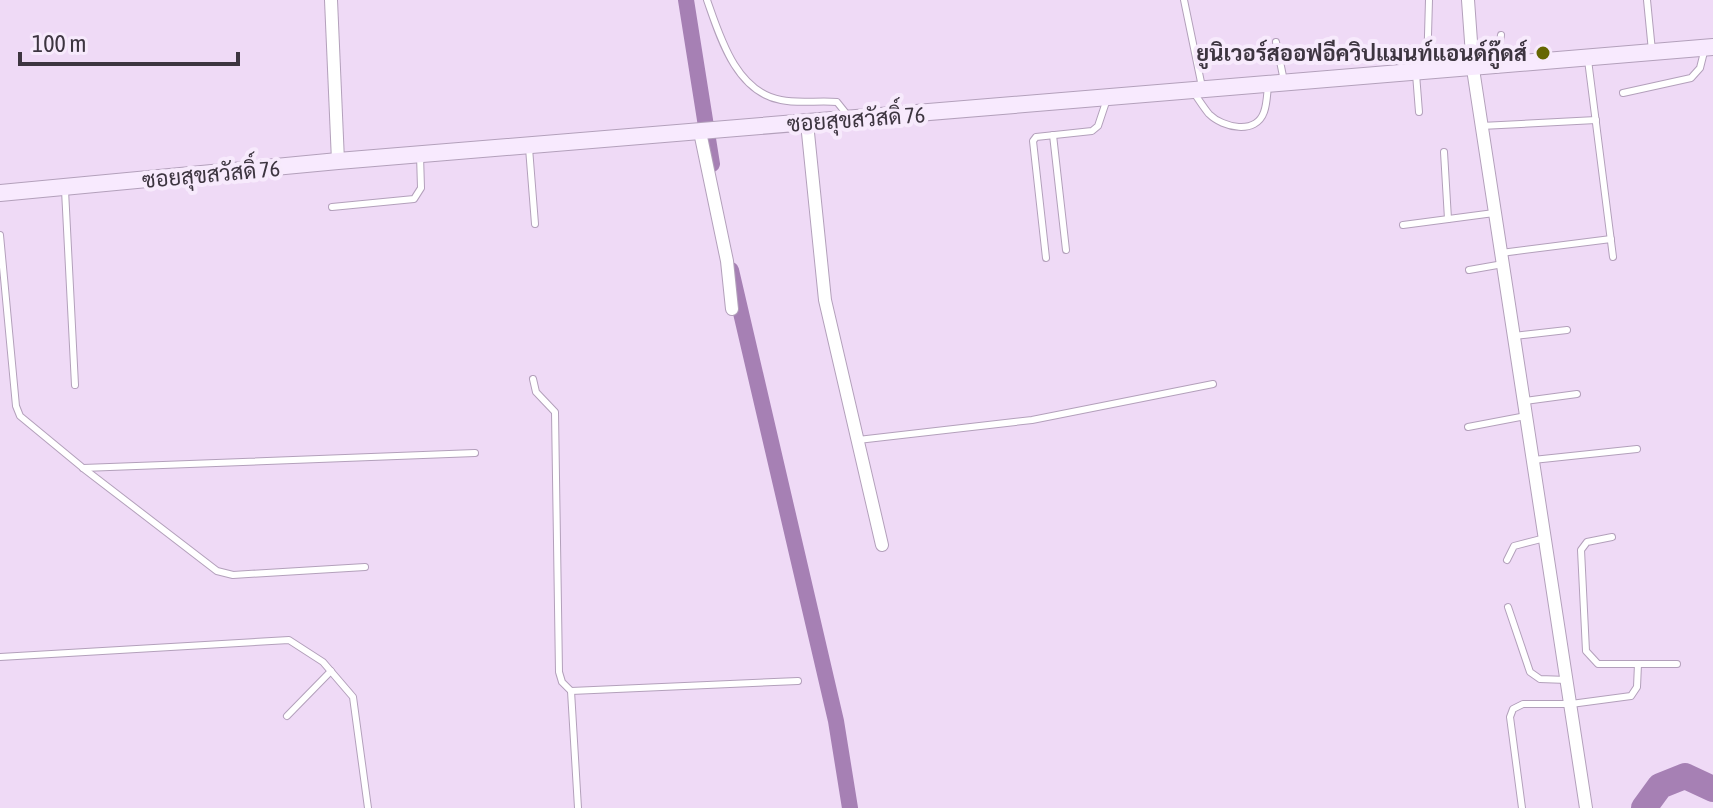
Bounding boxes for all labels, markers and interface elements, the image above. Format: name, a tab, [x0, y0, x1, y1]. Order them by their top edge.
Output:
scale bar	[20, 16, 238, 66]
text: 100 m	[32, 30, 86, 57]
place label: ยูนิเวอร์สออฟอีควิปแมนท์แอนด์กู๊ดส์	[1196, 39, 1528, 69]
marker: ยูนิเวอร์สออฟอีควิปแมนท์แอนด์กู๊ดส์	[1534, 44, 1552, 62]
street label: ซอยสุขสวัสดิ์ 76	[786, 95, 926, 140]
street label: ซอยสุขสวัสดิ์ 76	[140, 149, 281, 196]

